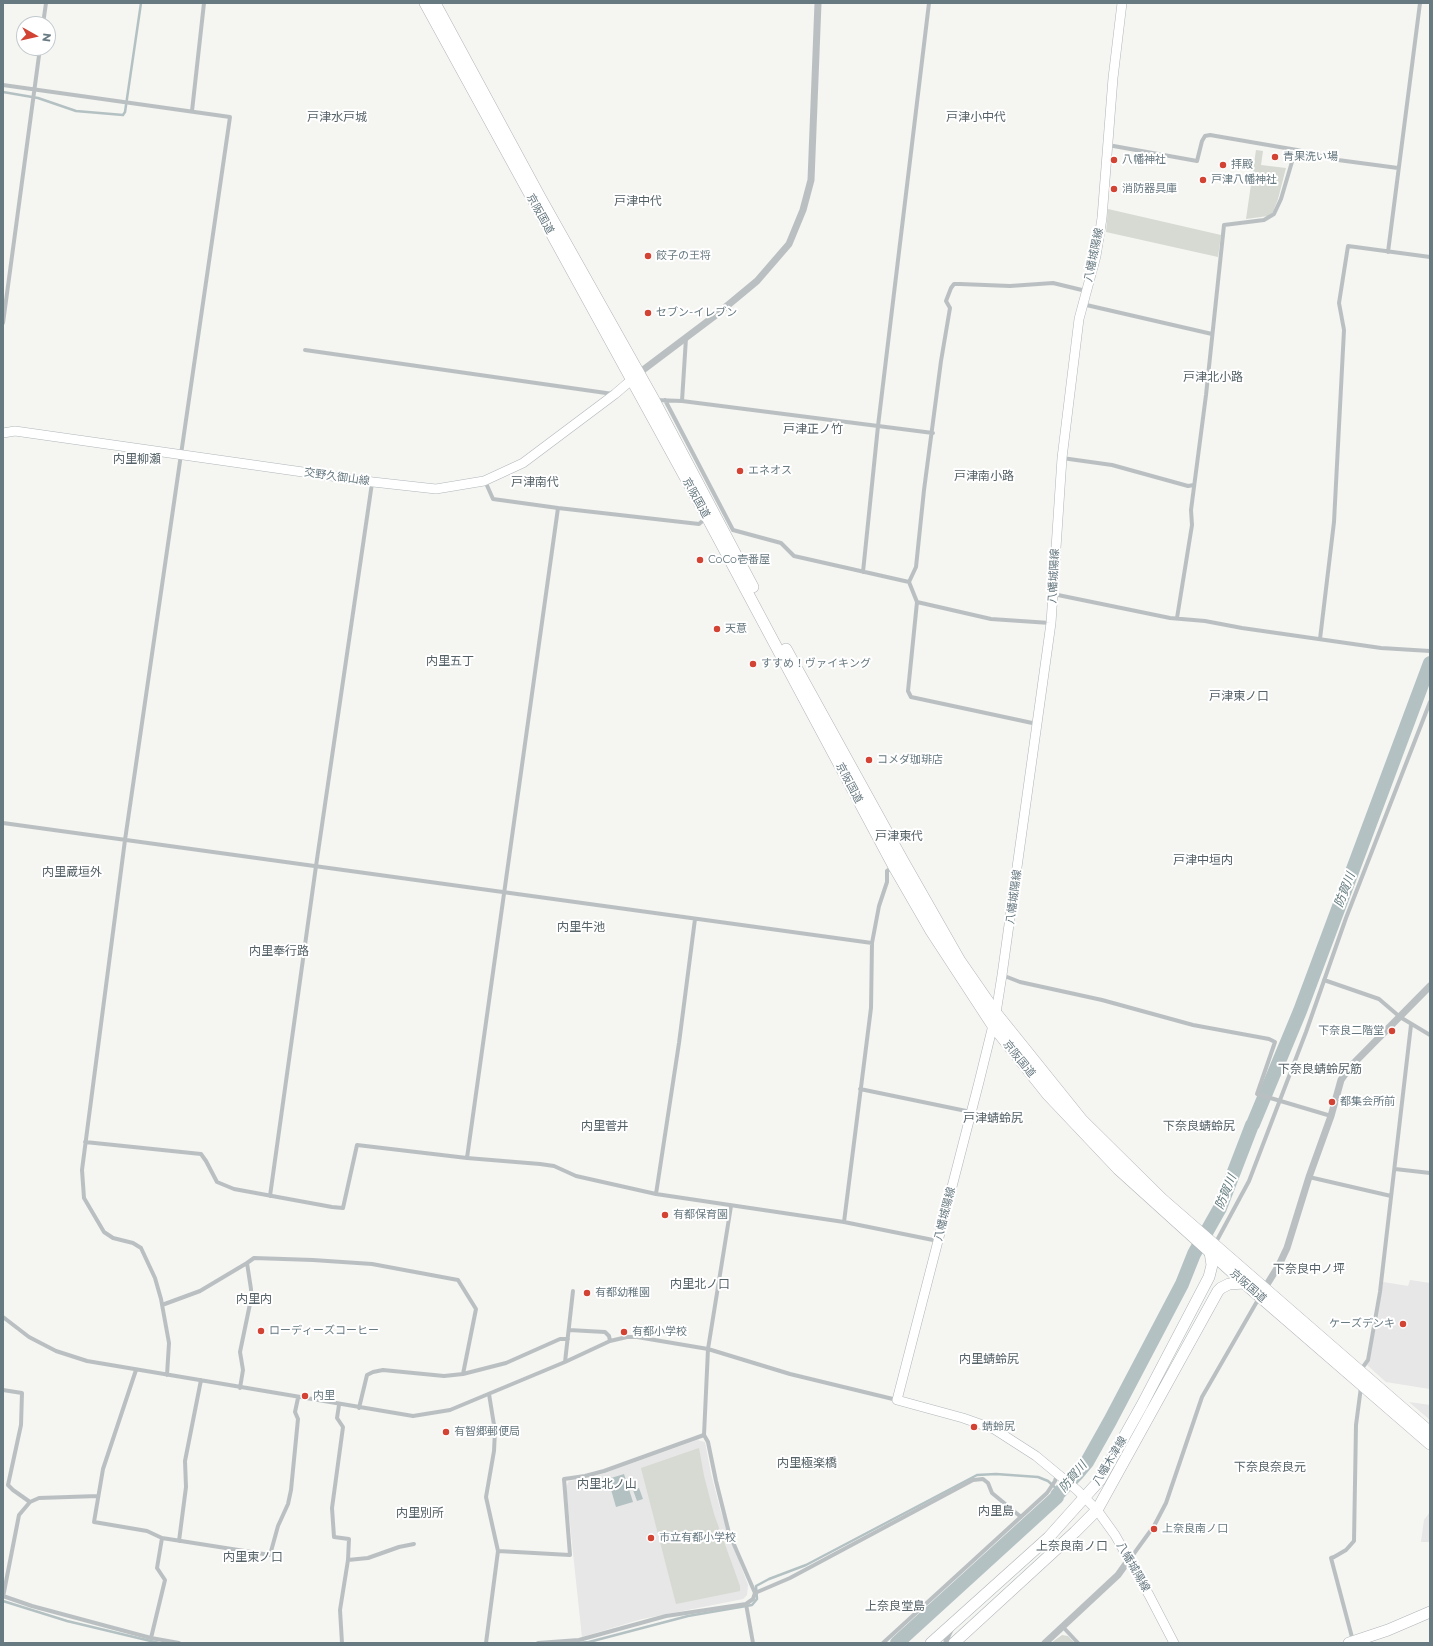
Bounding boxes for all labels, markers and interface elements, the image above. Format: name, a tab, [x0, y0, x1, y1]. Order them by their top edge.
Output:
north arrow	[16, 16, 56, 56]
text: N	[39, 32, 54, 43]
district label: 戸津水戸城	[307, 110, 367, 124]
district label: 戸津小中代	[946, 110, 1006, 124]
place label: 青果洗い場	[1283, 150, 1338, 164]
marker: 青果洗い場	[1270, 152, 1280, 162]
place label: 八幡神社	[1122, 153, 1166, 167]
marker: 八幡神社	[1109, 155, 1119, 165]
place label: 拝殿	[1231, 158, 1253, 172]
marker: 拝殿	[1218, 160, 1228, 170]
place label: 戸津八幡神社	[1211, 173, 1277, 187]
marker: 戸津八幡神社	[1198, 175, 1208, 185]
place label: 消防器具庫	[1122, 182, 1177, 196]
marker: 消防器具庫	[1109, 184, 1119, 194]
street label: 京阪国道	[524, 192, 556, 236]
district label: 戸津中代	[614, 194, 662, 208]
street label: 八幡城陽線	[1082, 227, 1106, 283]
place label: 餃子の王将	[656, 249, 711, 263]
marker: 餃子の王将	[643, 251, 653, 261]
place label: セブン-イレブン	[656, 306, 737, 320]
marker: セブン-イレブン	[643, 308, 653, 318]
district label: 戸津北小路	[1183, 370, 1243, 384]
district label: 戸津正ノ竹	[783, 422, 843, 436]
district label: 内里柳瀬	[113, 452, 161, 466]
place label: エネオス	[748, 464, 792, 478]
street label: 交野久御山線	[303, 466, 371, 488]
marker: エネオス	[735, 466, 745, 476]
district label: 戸津南小路	[954, 469, 1014, 483]
district label: 戸津南代	[511, 475, 559, 489]
street label: 京阪国道	[680, 476, 712, 520]
street label: 八幡城陽線	[1046, 548, 1062, 604]
place label: CoCo壱番屋	[708, 553, 770, 567]
marker: CoCo壱番屋	[695, 555, 705, 565]
place label: 天意	[725, 622, 747, 636]
marker: 天意	[712, 624, 722, 634]
district label: 内里五丁	[426, 654, 474, 668]
place label: すすめ！ヴァイキング	[761, 657, 871, 671]
marker: すすめ！ヴァイキング	[748, 659, 758, 669]
district label: 戸津東ノ口	[1209, 689, 1269, 703]
place label: コメダ珈琲店	[877, 753, 943, 767]
marker: コメダ珈琲店	[864, 755, 874, 765]
street label: 京阪国道	[833, 760, 865, 806]
district label: 戸津東代	[875, 829, 923, 843]
district label: 戸津中垣内	[1173, 853, 1233, 867]
district label: 内里蔵垣外	[42, 865, 102, 879]
street label: 八幡城陽線	[1004, 869, 1024, 925]
water label: 防賀川	[1332, 871, 1358, 909]
district label: 内里牛池	[557, 920, 605, 934]
district label: 内里奉行路	[249, 944, 309, 958]
place label: 下奈良二階堂	[1318, 1024, 1384, 1038]
marker: 下奈良二階堂	[1387, 1026, 1397, 1036]
street label: 京阪国道	[1000, 1038, 1038, 1080]
district label: 下奈良蜻蛉尻筋	[1278, 1062, 1362, 1076]
place label: 都集会所前	[1340, 1095, 1395, 1109]
marker: 都集会所前	[1327, 1097, 1337, 1107]
district label: 戸津蜻蛉尻	[963, 1111, 1023, 1125]
district label: 内里菅井	[581, 1119, 629, 1133]
district label: 下奈良蜻蛉尻	[1163, 1119, 1235, 1133]
water label: 防賀川	[1212, 1173, 1240, 1211]
street label: 八幡城陽線	[932, 1186, 958, 1242]
place label: 有都保育園	[673, 1208, 728, 1222]
marker: 有都保育園	[660, 1210, 670, 1220]
district label: 下奈良中ノ坪	[1273, 1262, 1345, 1276]
street label: 京阪国道	[1227, 1267, 1269, 1305]
district label: 内里北ノ口	[670, 1277, 730, 1291]
place label: 有都幼稚園	[595, 1286, 650, 1300]
marker: 有都幼稚園	[582, 1288, 592, 1298]
district label: 内里内	[236, 1292, 272, 1306]
place label: ケーズデンキ	[1329, 1317, 1395, 1331]
marker: ケーズデンキ	[1398, 1319, 1408, 1329]
place label: ローディーズコーヒー	[269, 1324, 379, 1338]
place label: 有都小学校	[632, 1325, 687, 1339]
marker: ローディーズコーヒー	[256, 1326, 266, 1336]
marker: 有都小学校	[619, 1327, 629, 1337]
district label: 内里蜻蛉尻	[959, 1352, 1019, 1366]
place label: 内里	[313, 1389, 335, 1403]
marker: 内里	[300, 1391, 310, 1401]
place label: 蜻蛉尻	[982, 1420, 1015, 1434]
marker: 蜻蛉尻	[969, 1422, 979, 1432]
place label: 有智郷郵便局	[454, 1425, 520, 1439]
marker: 有智郷郵便局	[441, 1427, 451, 1437]
street label: 八幡木津線	[1090, 1434, 1130, 1488]
district label: 内里極楽橋	[777, 1456, 837, 1470]
water label: 防賀川	[1056, 1459, 1090, 1495]
district label: 下奈良奈良元	[1234, 1460, 1306, 1474]
district label: 内里北ノ山	[577, 1477, 637, 1491]
district label: 内里島	[978, 1504, 1014, 1518]
district label: 内里別所	[396, 1506, 444, 1520]
place label: 上奈良南ノ口	[1162, 1522, 1228, 1536]
marker: 上奈良南ノ口	[1149, 1524, 1159, 1534]
place label: 市立有都小学校	[659, 1531, 736, 1545]
marker: 市立有都小学校	[646, 1533, 656, 1543]
district label: 上奈良南ノ口	[1036, 1539, 1108, 1553]
street label: 八幡城陽線	[1114, 1540, 1152, 1594]
district label: 内里東ノ口	[223, 1550, 283, 1564]
district label: 上奈良堂島	[865, 1599, 925, 1613]

